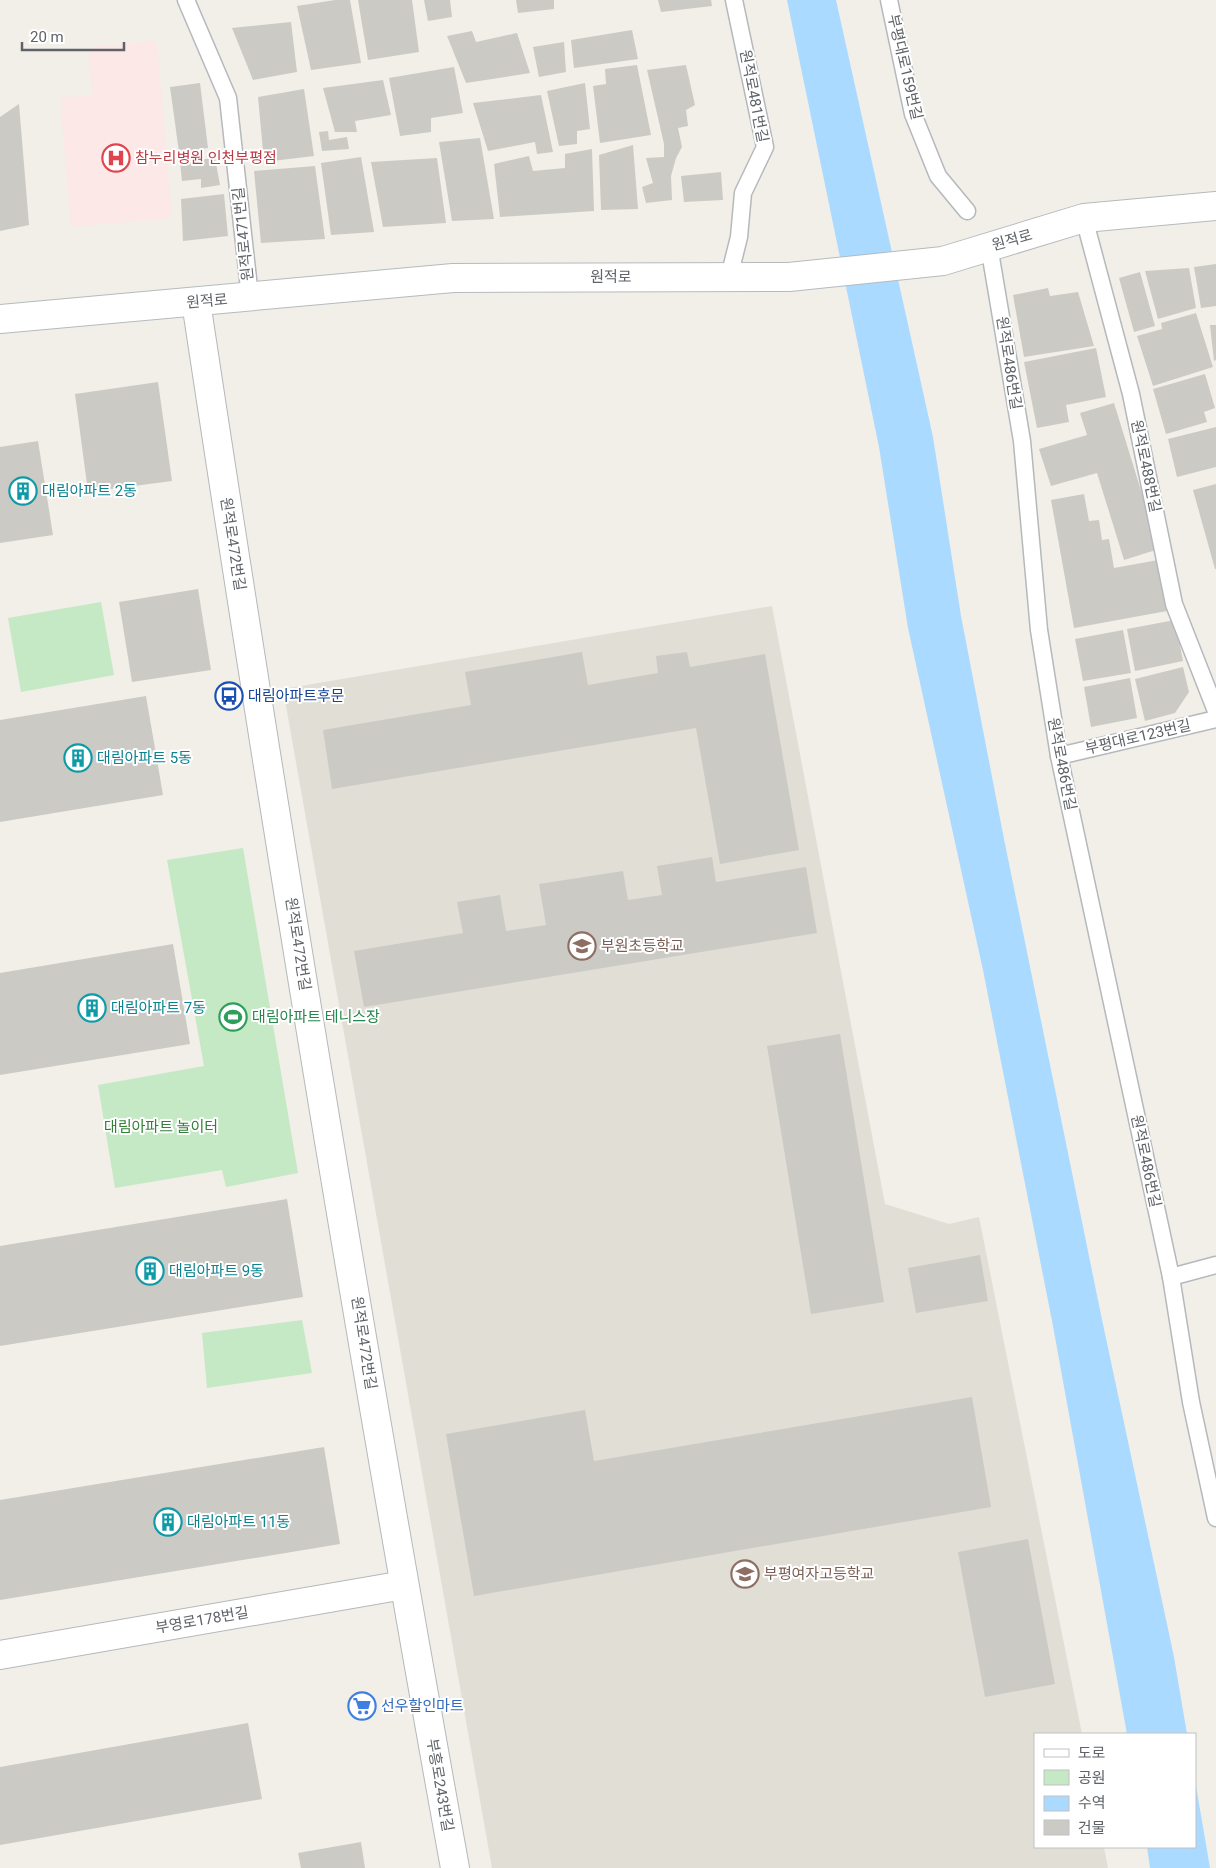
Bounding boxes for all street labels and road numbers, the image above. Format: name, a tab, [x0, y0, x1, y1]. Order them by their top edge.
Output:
street label: 부평대로159번길	[884, 12, 926, 122]
street label: 원적로481번길	[736, 48, 772, 144]
street label: 원적로471번길	[229, 186, 257, 282]
street label: 원적로	[990, 226, 1034, 254]
street label: 원적로	[590, 268, 632, 286]
street label: 원적로	[186, 290, 228, 312]
street label: 원적로486번길	[993, 315, 1025, 411]
street label: 원적로488번길	[1127, 418, 1165, 514]
street label: 원적로472번길	[217, 496, 249, 592]
street label: 원적로486번길	[1044, 716, 1080, 812]
street label: 부평대로123번길	[1083, 716, 1193, 758]
street label: 원적로472번길	[282, 896, 314, 992]
street label: 원적로486번길	[1127, 1113, 1165, 1209]
street label: 원적로472번길	[348, 1295, 380, 1391]
street label: 부영로178번길	[154, 1603, 250, 1637]
street label: 부흥로243번길	[423, 1737, 457, 1833]

